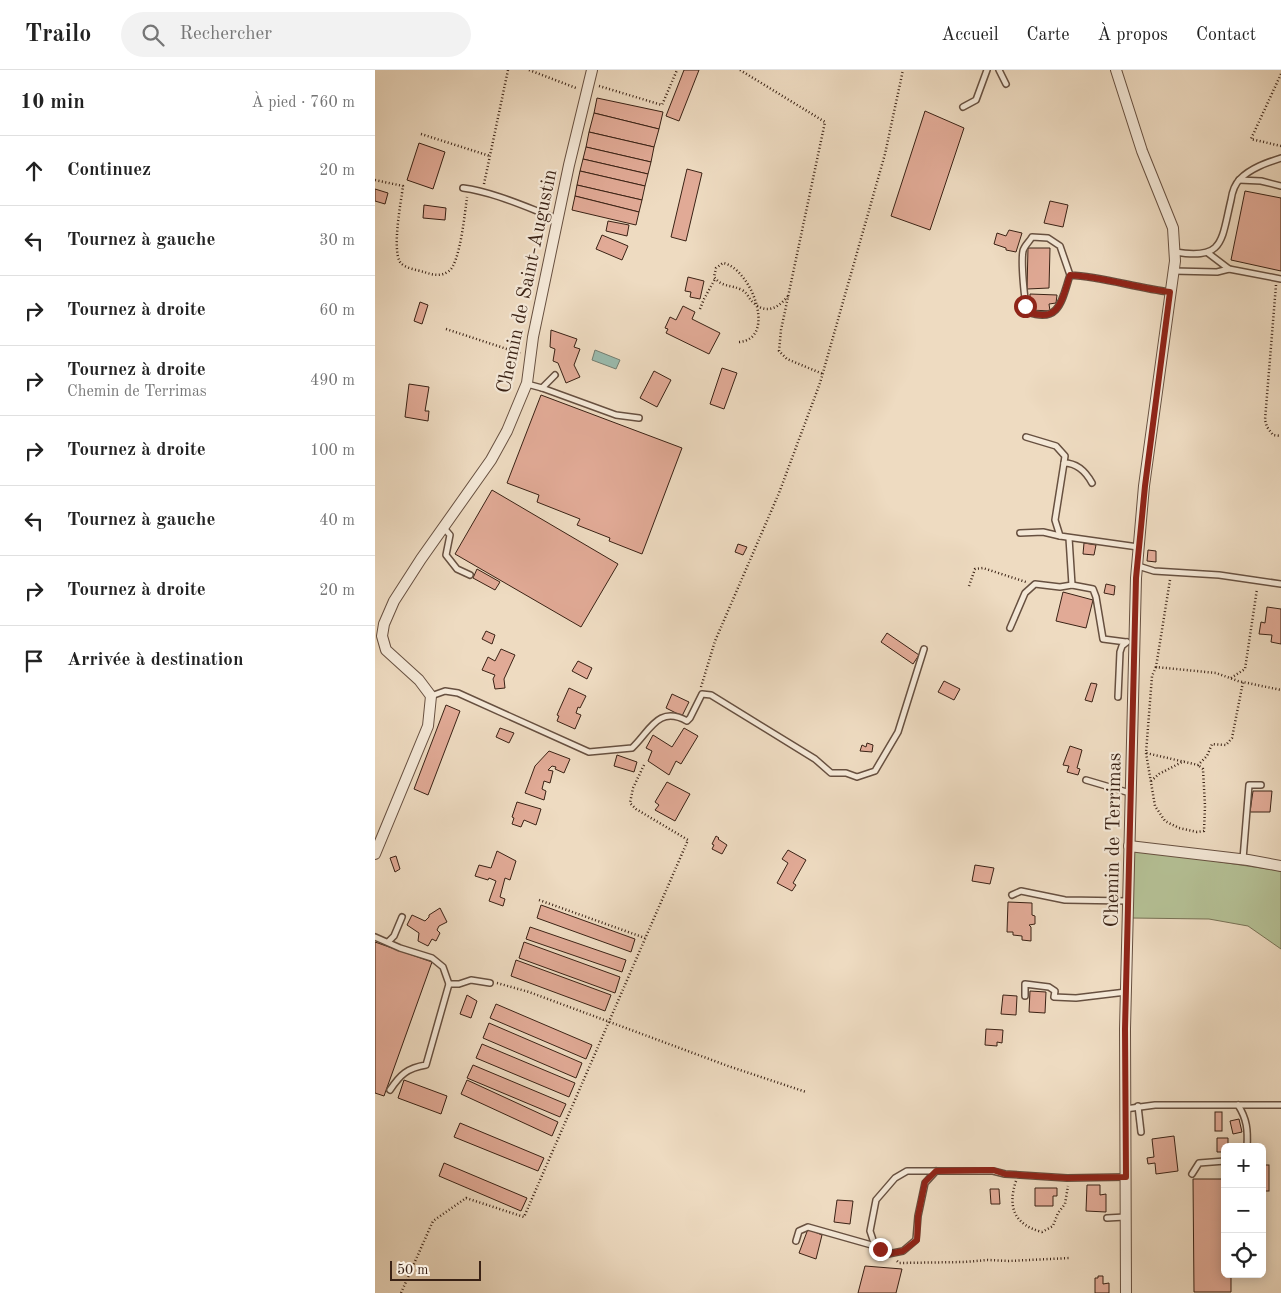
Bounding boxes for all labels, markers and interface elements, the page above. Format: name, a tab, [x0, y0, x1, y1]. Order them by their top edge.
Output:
search box	[121, 12, 471, 57]
icon: search	[139, 21, 167, 49]
text: Trailo	[25, 23, 91, 47]
text: Rechercher	[179, 25, 272, 44]
text: Accueil	[941, 26, 999, 44]
text: Carte	[1027, 26, 1069, 44]
text: À propos	[1097, 26, 1168, 44]
text: Contact	[1196, 26, 1256, 44]
text: 10 min	[20, 92, 85, 113]
text: À pied · 760 m	[252, 95, 355, 111]
icon: ahead	[20, 157, 48, 185]
text: Continuez	[67, 161, 151, 180]
text: 20 m	[319, 163, 355, 179]
street label: Chemin de Saint-Augustin	[494, 167, 562, 395]
icon: left	[20, 227, 48, 255]
text: Tournez à gauche	[67, 231, 215, 250]
text: 30 m	[319, 233, 355, 249]
route start	[1014, 295, 1037, 318]
icon: right	[20, 297, 48, 325]
text: Tournez à droite	[67, 301, 206, 320]
text: 60 m	[319, 303, 355, 319]
text: Tournez à droite	[67, 361, 206, 380]
icon: right	[20, 367, 48, 395]
text: 490 m	[310, 373, 355, 389]
text: Chemin de Terrimas	[67, 384, 207, 400]
icon: right	[20, 437, 48, 465]
text: Tournez à droite	[67, 441, 206, 460]
text: 100 m	[310, 443, 355, 459]
icon: left	[20, 507, 48, 535]
text: Tournez à gauche	[67, 511, 215, 530]
text: 40 m	[319, 513, 355, 529]
icon: right	[20, 577, 48, 605]
text: Tournez à droite	[67, 581, 206, 600]
text: 20 m	[319, 583, 355, 599]
icon: arrive	[20, 647, 48, 675]
text: Arrivée à destination	[67, 651, 243, 670]
street label: Chemin de Terrimas	[1102, 752, 1126, 928]
map controls	[1221, 1143, 1266, 1278]
button: +	[1221, 1143, 1266, 1188]
button: −	[1221, 1188, 1266, 1233]
button: locate	[1221, 1233, 1266, 1278]
route end	[869, 1238, 892, 1261]
scale bar	[390, 1258, 481, 1281]
text: 50 m	[397, 1263, 428, 1277]

